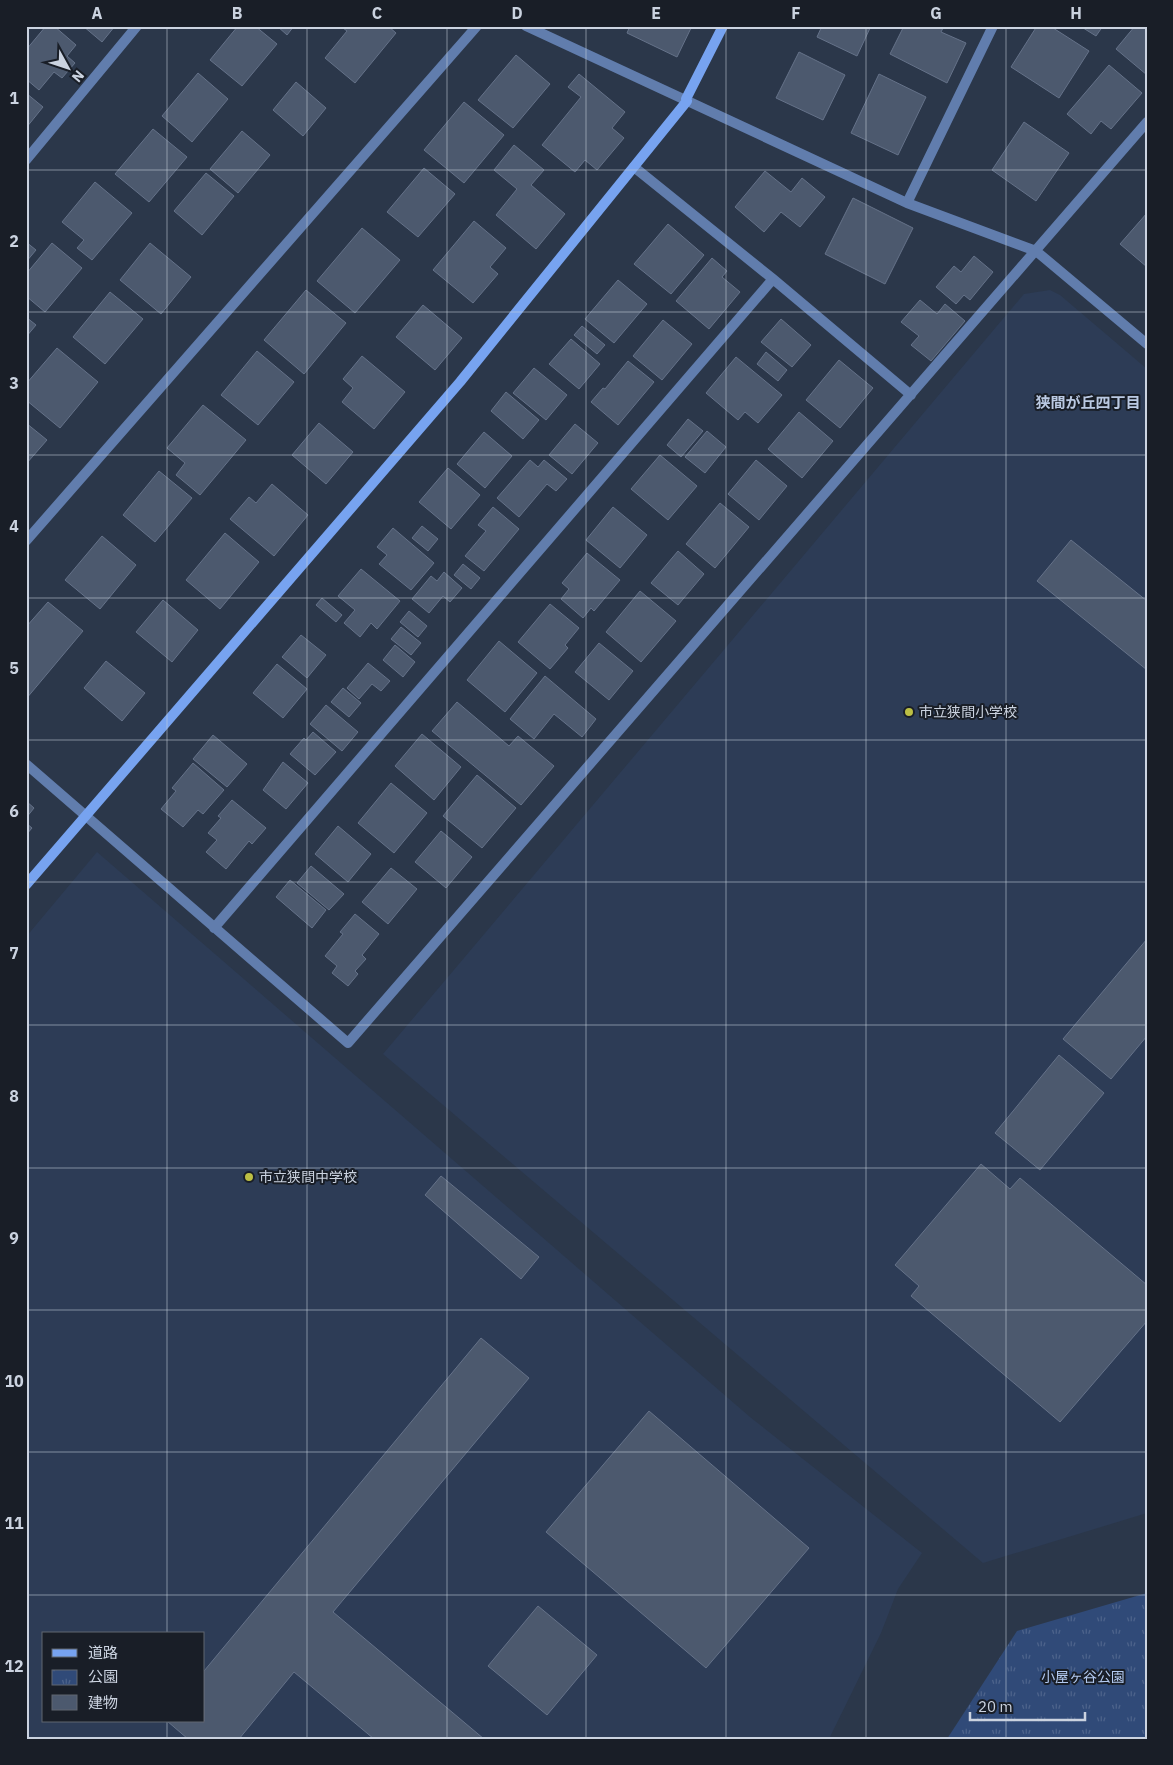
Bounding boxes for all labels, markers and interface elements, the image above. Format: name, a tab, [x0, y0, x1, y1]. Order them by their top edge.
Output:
text: A	[92, 3, 103, 23]
text: B	[232, 3, 243, 23]
text: C	[372, 3, 382, 23]
text: D	[511, 3, 523, 23]
text: E	[651, 3, 661, 23]
text: F	[791, 3, 801, 23]
text: G	[930, 3, 942, 23]
text: H	[1070, 3, 1082, 23]
north arrow	[42, 42, 92, 92]
text: N	[68, 67, 88, 86]
text: 1	[9, 88, 19, 108]
text: 2	[9, 231, 19, 251]
text: 3	[9, 373, 19, 393]
district label: 狭間が丘四丁目	[1035, 393, 1141, 412]
text: 4	[9, 516, 19, 536]
text: 5	[9, 658, 19, 678]
place label: 市立狭間小学校	[919, 703, 1017, 721]
marker: 市立狭間小学校	[903, 706, 915, 718]
text: 6	[9, 801, 19, 821]
text: 7	[9, 943, 19, 963]
text: 8	[9, 1086, 19, 1106]
place label: 市立狭間中学校	[259, 1168, 357, 1186]
marker: 市立狭間中学校	[243, 1171, 255, 1183]
text: 9	[9, 1228, 19, 1248]
text: 10	[4, 1371, 24, 1391]
text: 11	[4, 1513, 24, 1533]
legend	[42, 1632, 205, 1722]
text: 道路	[88, 1643, 118, 1662]
text: 12	[4, 1656, 24, 1676]
text: 公園	[88, 1667, 118, 1686]
park label: 小屋ヶ谷公園	[1041, 1668, 1125, 1686]
scale bar	[970, 1690, 1086, 1722]
text: 建物	[88, 1693, 118, 1712]
text: 20 m	[978, 1697, 1013, 1716]

